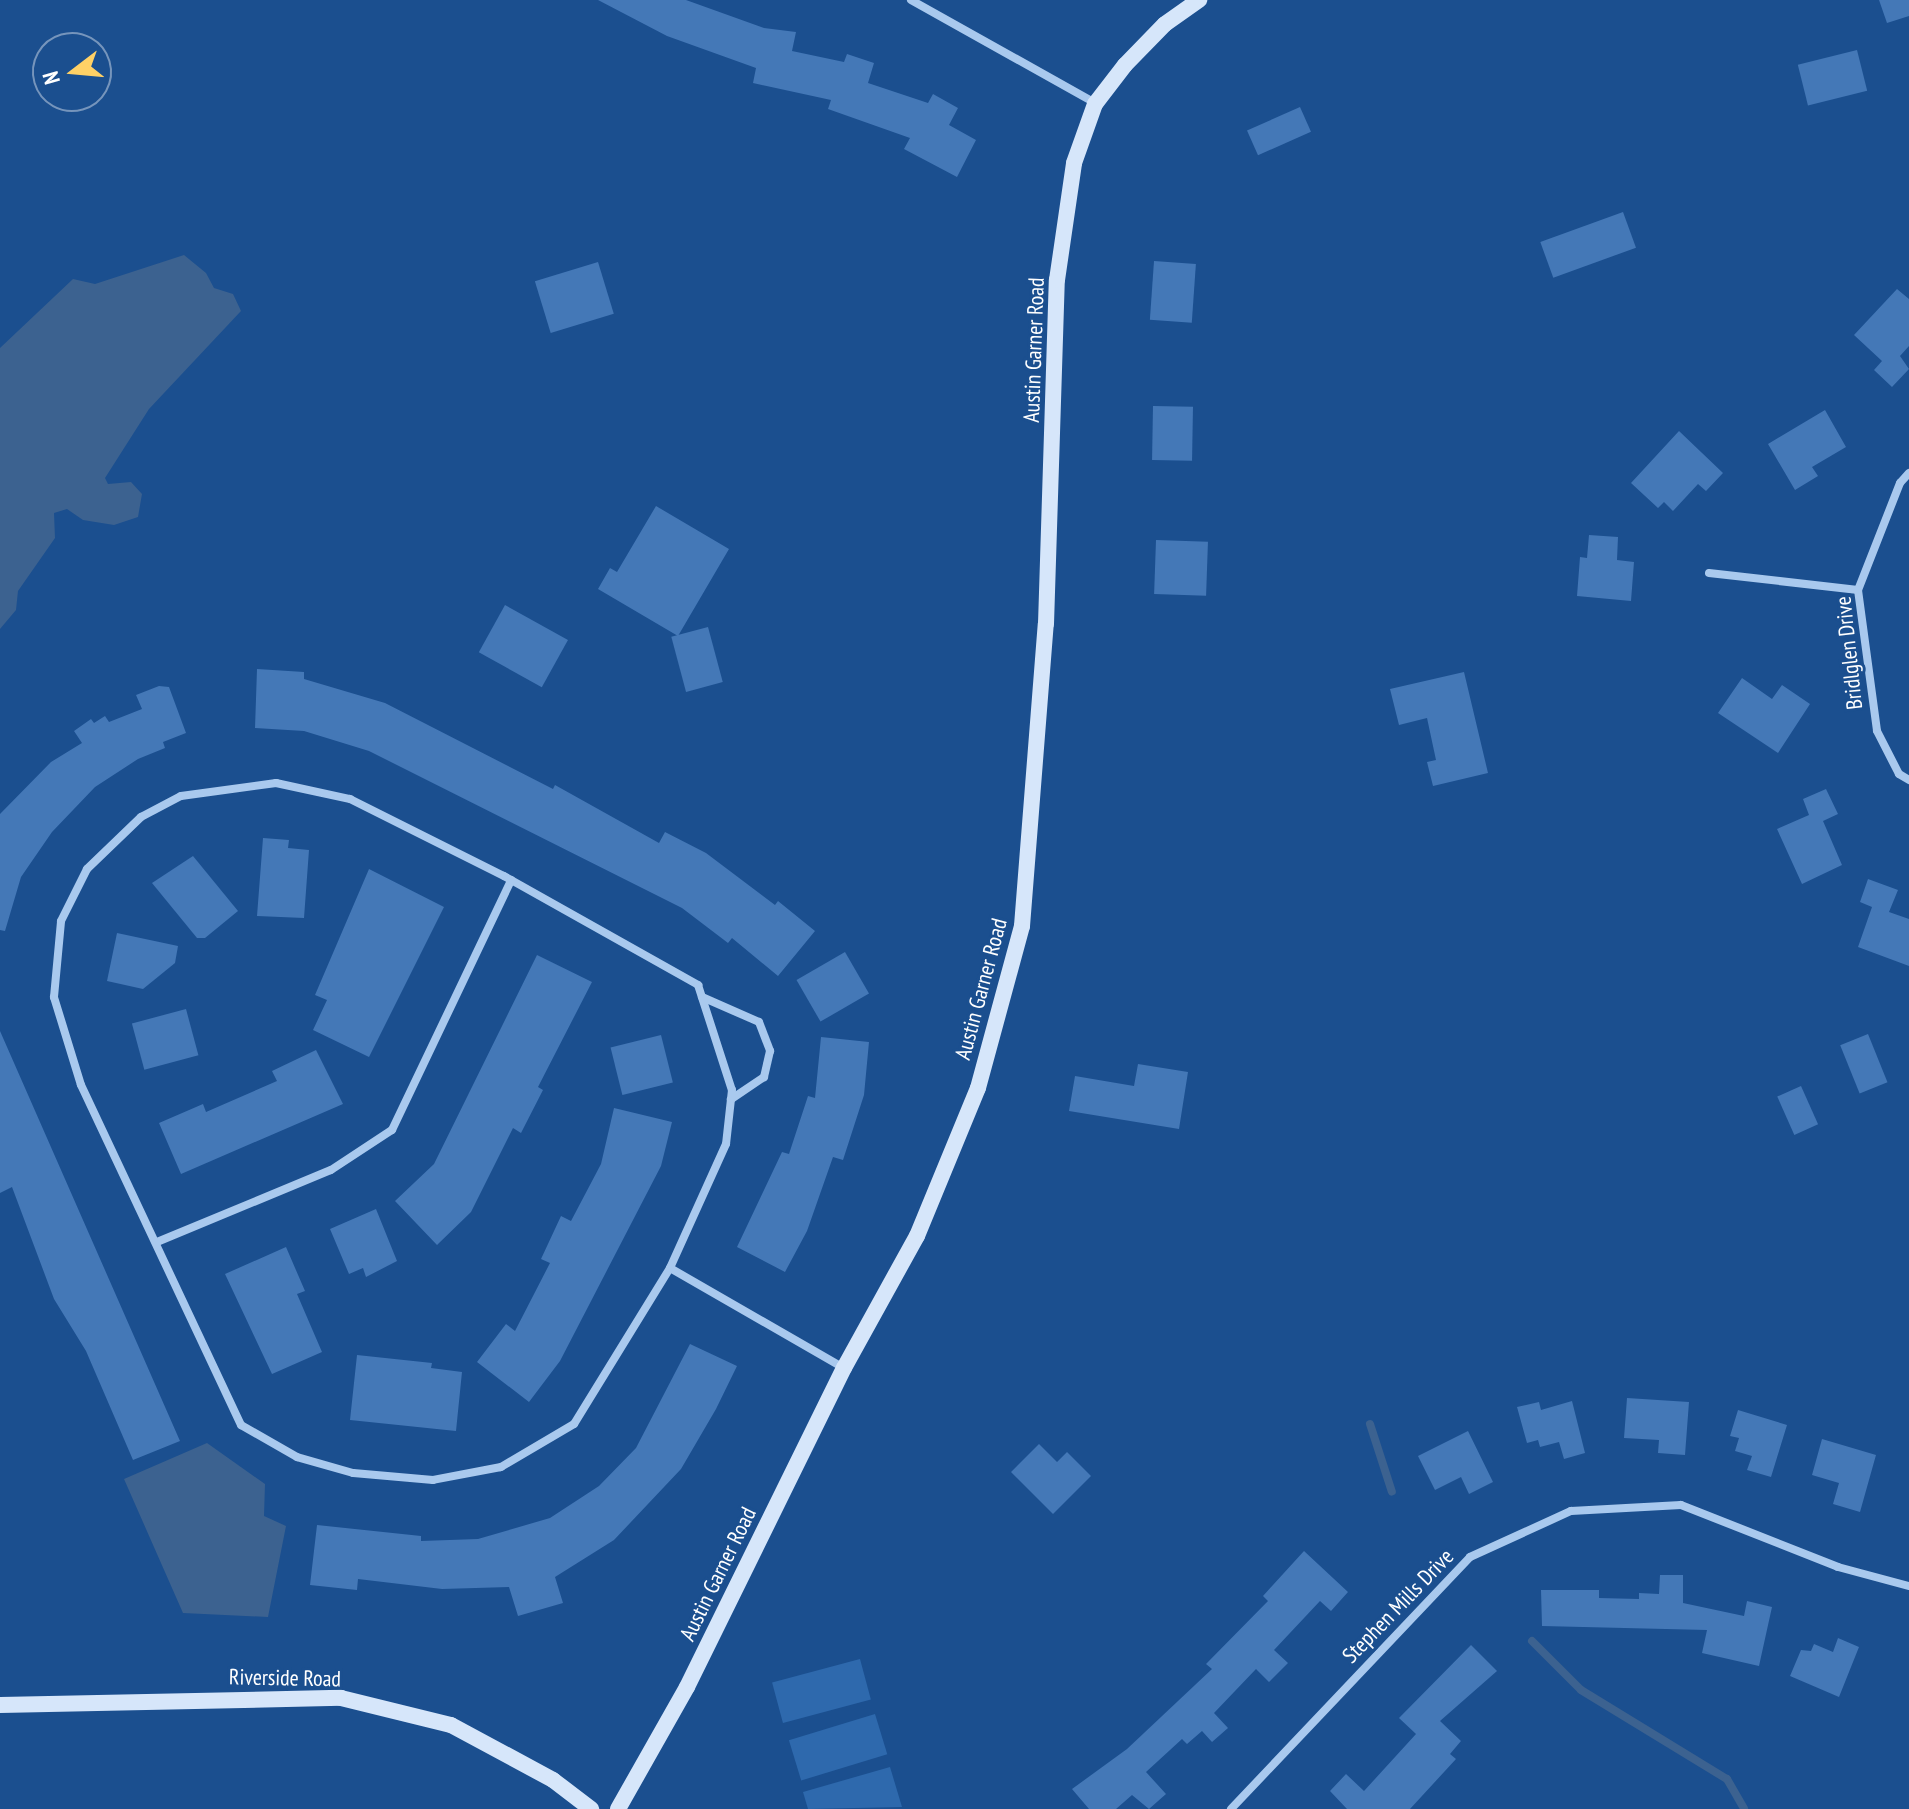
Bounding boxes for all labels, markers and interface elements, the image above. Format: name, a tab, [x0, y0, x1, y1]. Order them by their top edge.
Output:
north arrow	[32, 32, 112, 112]
text: N	[36, 68, 66, 88]
street label: Austin Garner Road	[1018, 277, 1050, 423]
street label: Bridlglen Drive	[1830, 595, 1868, 711]
street label: Austin Garner Road	[949, 915, 1013, 1063]
street label: Austin Garner Road	[674, 1503, 762, 1645]
street label: Stephen Mills Drive	[1337, 1544, 1459, 1668]
street label: Riverside Road	[229, 1664, 341, 1692]

